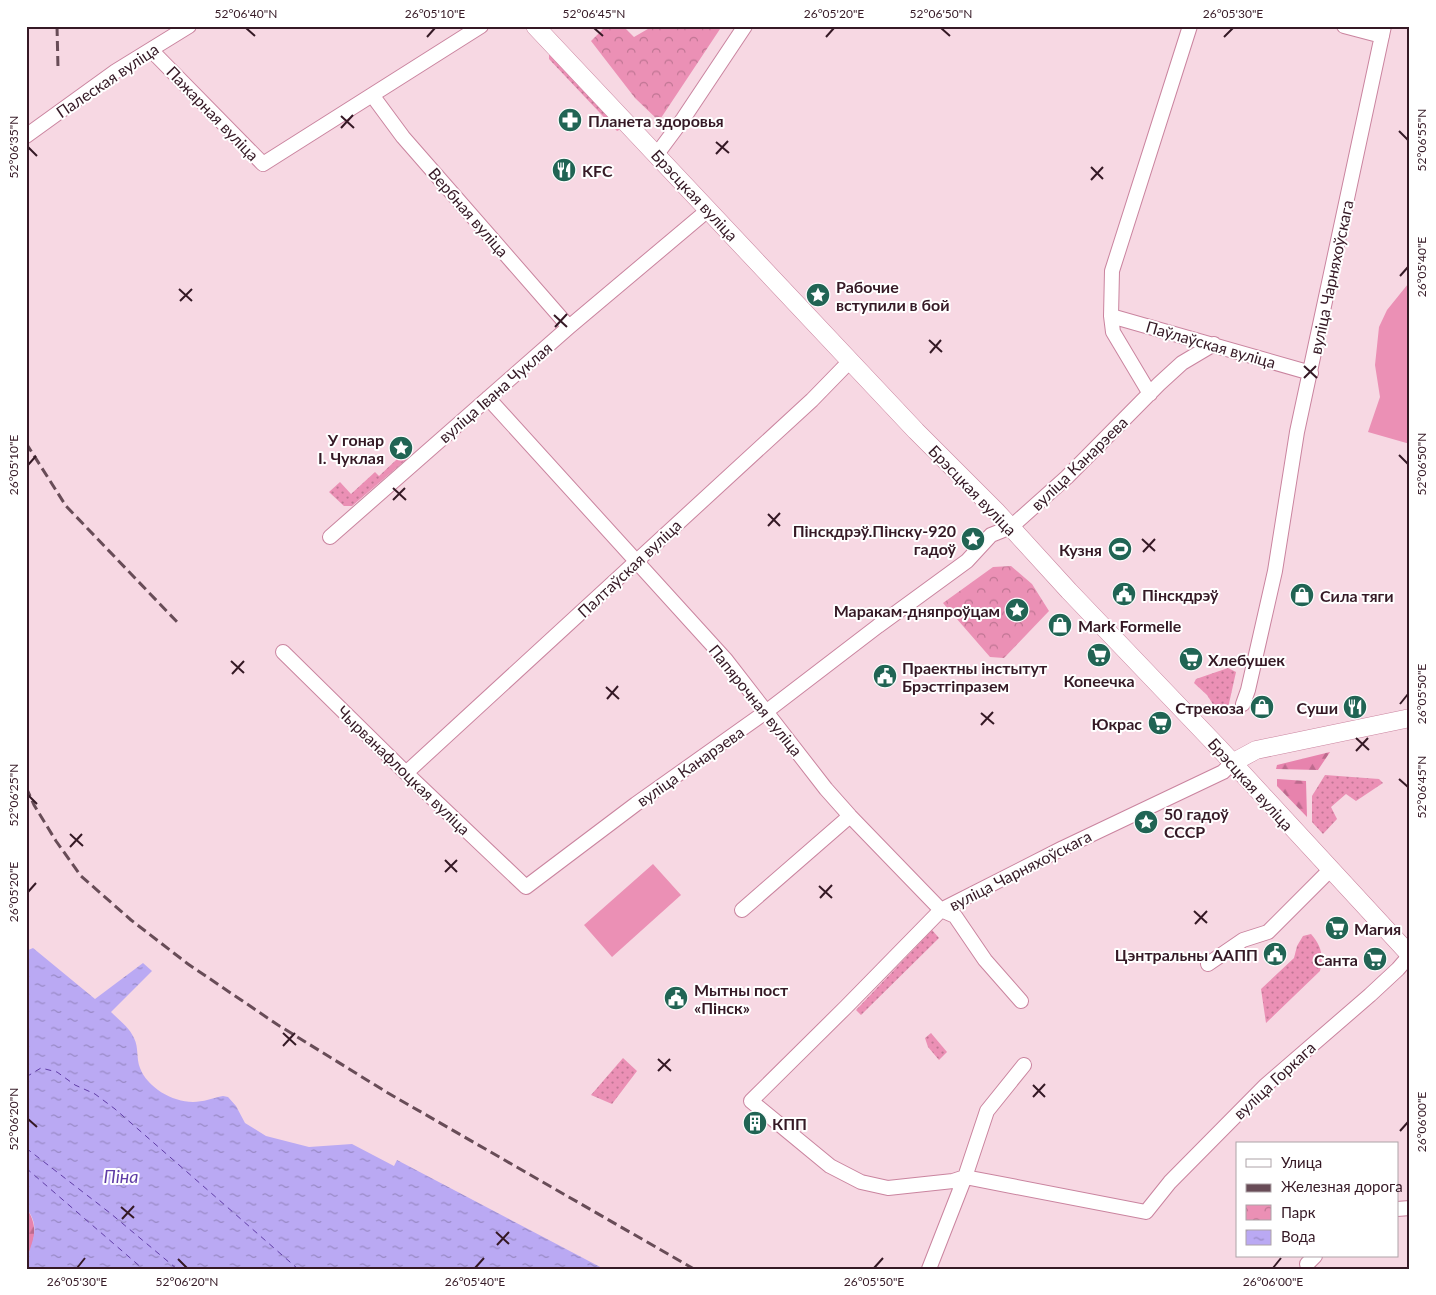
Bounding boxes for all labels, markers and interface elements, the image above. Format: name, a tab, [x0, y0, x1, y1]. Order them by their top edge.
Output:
text: 52°06'40"N	[215, 6, 277, 21]
text: 26°05'10"E	[405, 6, 465, 21]
text: 52°06'45"N	[563, 6, 625, 21]
text: 26°05'20"E	[804, 6, 864, 21]
text: 52°06'50"N	[910, 6, 972, 21]
text: 26°05'30"E	[1203, 6, 1263, 21]
street label: Палеская вуліца	[52, 39, 162, 121]
street label: Пажарная вуліца	[163, 62, 263, 164]
pharmacy icon: Планета здоровья	[557, 107, 583, 133]
text: 52°06'55"N	[1414, 109, 1429, 171]
place label: Планета здоровья	[588, 111, 724, 130]
text: 52°06'35"N	[6, 116, 21, 178]
street label: Брэсцкая вуліца	[648, 145, 742, 245]
restaurant icon: KFC	[551, 157, 577, 183]
place label: KFC	[582, 161, 613, 180]
street label: Вербная вуліца	[425, 164, 513, 260]
street label: вуліца Чарняхоўскага	[1305, 198, 1357, 356]
text: 26°05'40"E	[1414, 237, 1429, 297]
place label: Рабочие вступили в бой	[836, 277, 950, 314]
place icon: Рабочие вступили в бой	[805, 282, 831, 308]
street label: Паўлаўская вуліца	[1144, 316, 1278, 372]
street label: вуліца Івана Чуклая	[435, 338, 555, 446]
street label: вуліца Канарэева	[1027, 412, 1131, 514]
place label: У гонар І. Чуклая	[318, 430, 384, 467]
text: 52°06'50"N	[1414, 433, 1429, 495]
text: 26°05'10"E	[6, 435, 21, 495]
place icon: У гонар І. Чуклая	[388, 435, 414, 461]
street label: Брэсцкая вуліца	[925, 441, 1021, 539]
street label: Палтаўская вуліца	[573, 515, 685, 621]
place label: Пінскдрэў.Пінску-920 гадоў	[793, 521, 957, 558]
place icon: Пінскдрэў.Пінску-920 гадоў	[960, 526, 986, 552]
sports icon: Кузня	[1107, 536, 1133, 562]
place label: Кузня	[1059, 540, 1102, 559]
public building icon: Пінскдрэў	[1111, 581, 1137, 607]
shop icon: Сила тяги	[1289, 582, 1315, 608]
place label: Пінскдрэў	[1142, 585, 1219, 604]
place label: Сила тяги	[1320, 586, 1394, 605]
place icon: Маракам-дняпроўцам	[1004, 597, 1030, 623]
place label: Маракам-дняпроўцам	[834, 601, 1000, 620]
shop icon: Mark Formelle	[1047, 612, 1073, 638]
place label: Mark Formelle	[1078, 616, 1182, 635]
street label: Папярочная вуліца	[705, 641, 807, 759]
supermarket icon: Копеечка	[1086, 642, 1112, 668]
supermarket icon: Хлебушек	[1178, 646, 1204, 672]
place label: Хлебушек	[1208, 650, 1285, 669]
place label: Праектны інстытут Брэстгіпразем	[902, 658, 1048, 695]
public building icon: Праектны інстытут Брэстгіпразем	[872, 663, 898, 689]
text: 26°05'50"E	[1414, 664, 1429, 724]
place label: Копеечка	[1063, 671, 1135, 690]
shop icon: Стрекоза	[1249, 694, 1275, 720]
restaurant icon: Суши	[1342, 694, 1368, 720]
place label: Стрекоза	[1175, 698, 1244, 717]
place label: Суши	[1297, 698, 1338, 717]
street label: Чырванафлоцкая вуліца	[334, 702, 474, 838]
supermarket icon: Юкрас	[1147, 710, 1173, 736]
place label: Юкрас	[1091, 714, 1142, 733]
street label: вуліца Канарэева	[633, 722, 747, 810]
street label: Брэсцкая вуліца	[1204, 734, 1298, 834]
text: 52°06'45"N	[1414, 756, 1429, 818]
text: 52°06'25"N	[6, 764, 21, 826]
place label: 50 гадоў СССР	[1164, 804, 1229, 841]
place icon: 50 гадоў СССР	[1133, 809, 1159, 835]
street label: вуліца Чарняхоўскага	[946, 826, 1094, 914]
text: 26°05'20"E	[6, 862, 21, 922]
supermarket icon: Магия	[1324, 915, 1350, 941]
place label: Магия	[1354, 919, 1401, 938]
public building icon: Цэнтральны ААПП	[1262, 941, 1288, 967]
place label: Цэнтральны ААПП	[1115, 945, 1258, 964]
supermarket icon: Санта	[1362, 946, 1388, 972]
place label: Санта	[1314, 950, 1358, 969]
place label: Мытны пост «Пінск»	[694, 980, 789, 1017]
public building icon: Мытны пост «Пінск»	[663, 985, 689, 1011]
street label: вуліца Горкага	[1229, 1037, 1319, 1123]
text: 52°06'20"N	[6, 1088, 21, 1150]
text: 26°06'00"E	[1414, 1092, 1429, 1152]
building icon: КПП	[742, 1110, 768, 1136]
place label: КПП	[772, 1114, 807, 1133]
legend	[1236, 1142, 1398, 1258]
text: Улица	[1281, 1153, 1322, 1171]
water label: Піна	[103, 1165, 139, 1187]
text: Железная дорога	[1281, 1177, 1403, 1195]
text: Парк	[1281, 1203, 1316, 1221]
text: Вода	[1281, 1227, 1316, 1245]
text: 26°05'30"E	[47, 1274, 107, 1289]
text: 52°06'20"N	[156, 1274, 218, 1289]
text: 26°05'40"E	[445, 1274, 505, 1289]
text: 26°05'50"E	[844, 1274, 904, 1289]
text: 26°06'00"E	[1243, 1274, 1303, 1289]

